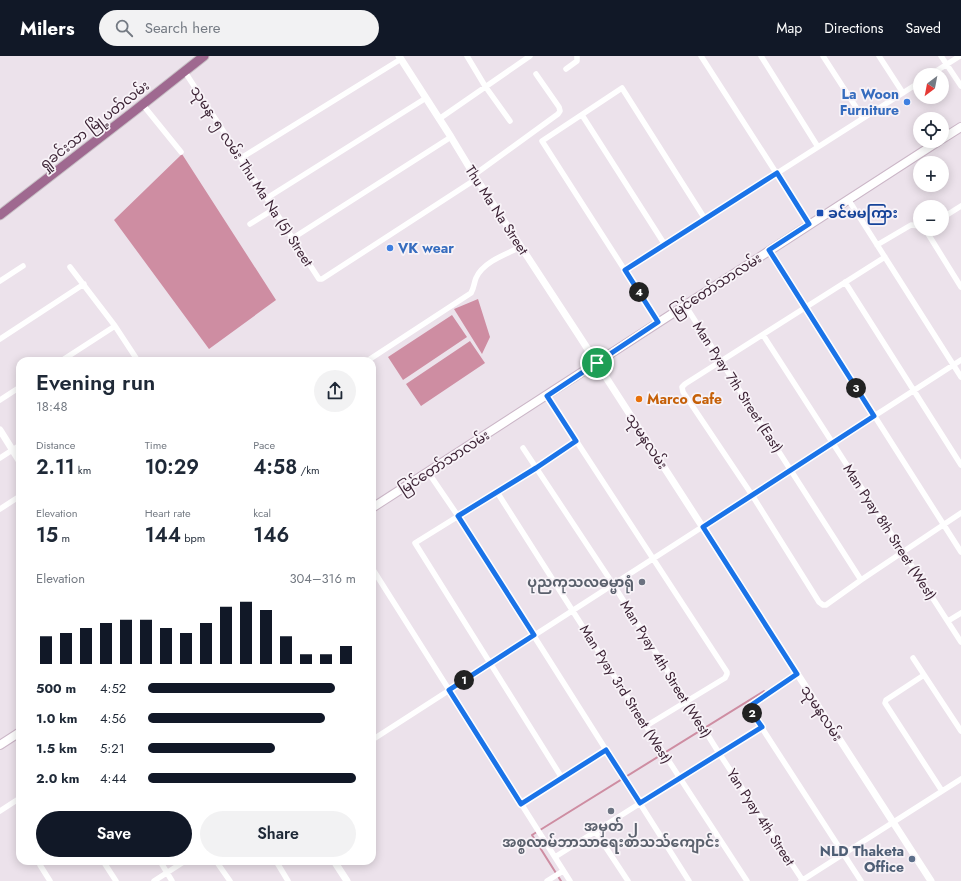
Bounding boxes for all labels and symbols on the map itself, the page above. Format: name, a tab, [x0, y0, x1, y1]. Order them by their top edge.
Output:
north arrow	[913, 68, 949, 104]
street label: ရှုခင်းသာ မြို့ပတ်လမ်း	[35, 76, 155, 176]
street label: သုမန- ၅ လမ်း Thu Ma Na (5) Street	[184, 82, 318, 272]
place label: La Woon Furniture	[840, 84, 899, 120]
marker: La Woon Furniture	[902, 97, 912, 107]
street label: Thu Ma Na Street	[461, 161, 534, 259]
place label: ခင်မမကြား	[828, 203, 898, 225]
marker: ခင်မမကြား	[815, 208, 825, 218]
place label: VK wear	[397, 238, 454, 258]
marker: VK wear	[385, 243, 395, 253]
street label: မြင်တော်သာလမ်း	[667, 248, 766, 324]
pin: 4	[629, 282, 649, 302]
street label: Man Pyay 7th Street (East)	[688, 318, 788, 456]
pin	[580, 346, 614, 380]
pin: 3	[846, 378, 866, 398]
place label: Marco Cafe	[647, 389, 722, 409]
marker: Marco Cafe	[634, 394, 644, 404]
street label: သုမနလမ်း	[620, 409, 673, 474]
street label: မြင်တော်သာလမ်း	[395, 425, 494, 501]
street label: Man Pyay 8th Street (West)	[839, 460, 941, 604]
place label: ပုညကုသလဓမ္မာရုံ	[527, 572, 634, 594]
marker: ပုညကုသလဓမ္မာရုံ	[637, 577, 647, 587]
street label: Man Pyay 4th Street (West)	[615, 596, 717, 742]
street label: Man Pyay 3rd Street (West)	[575, 621, 677, 767]
pin: 1	[454, 670, 474, 690]
street label: သုမနလမ်း	[795, 681, 848, 746]
pin: 2	[742, 703, 762, 723]
street label: Yan Pyay 4th Street	[722, 765, 800, 870]
marker: အမှတ် ၂ အစ္စလာမ်ဘာသာရေးစာသသ်ကျောင်း	[606, 806, 616, 816]
place label: အမှတ် ၂ အစ္စလာမ်ဘာသာရေးစာသသ်ကျောင်း	[502, 816, 720, 854]
place label: NLD Thaketa Office	[820, 841, 904, 877]
marker: NLD Thaketa Office	[907, 854, 917, 864]

